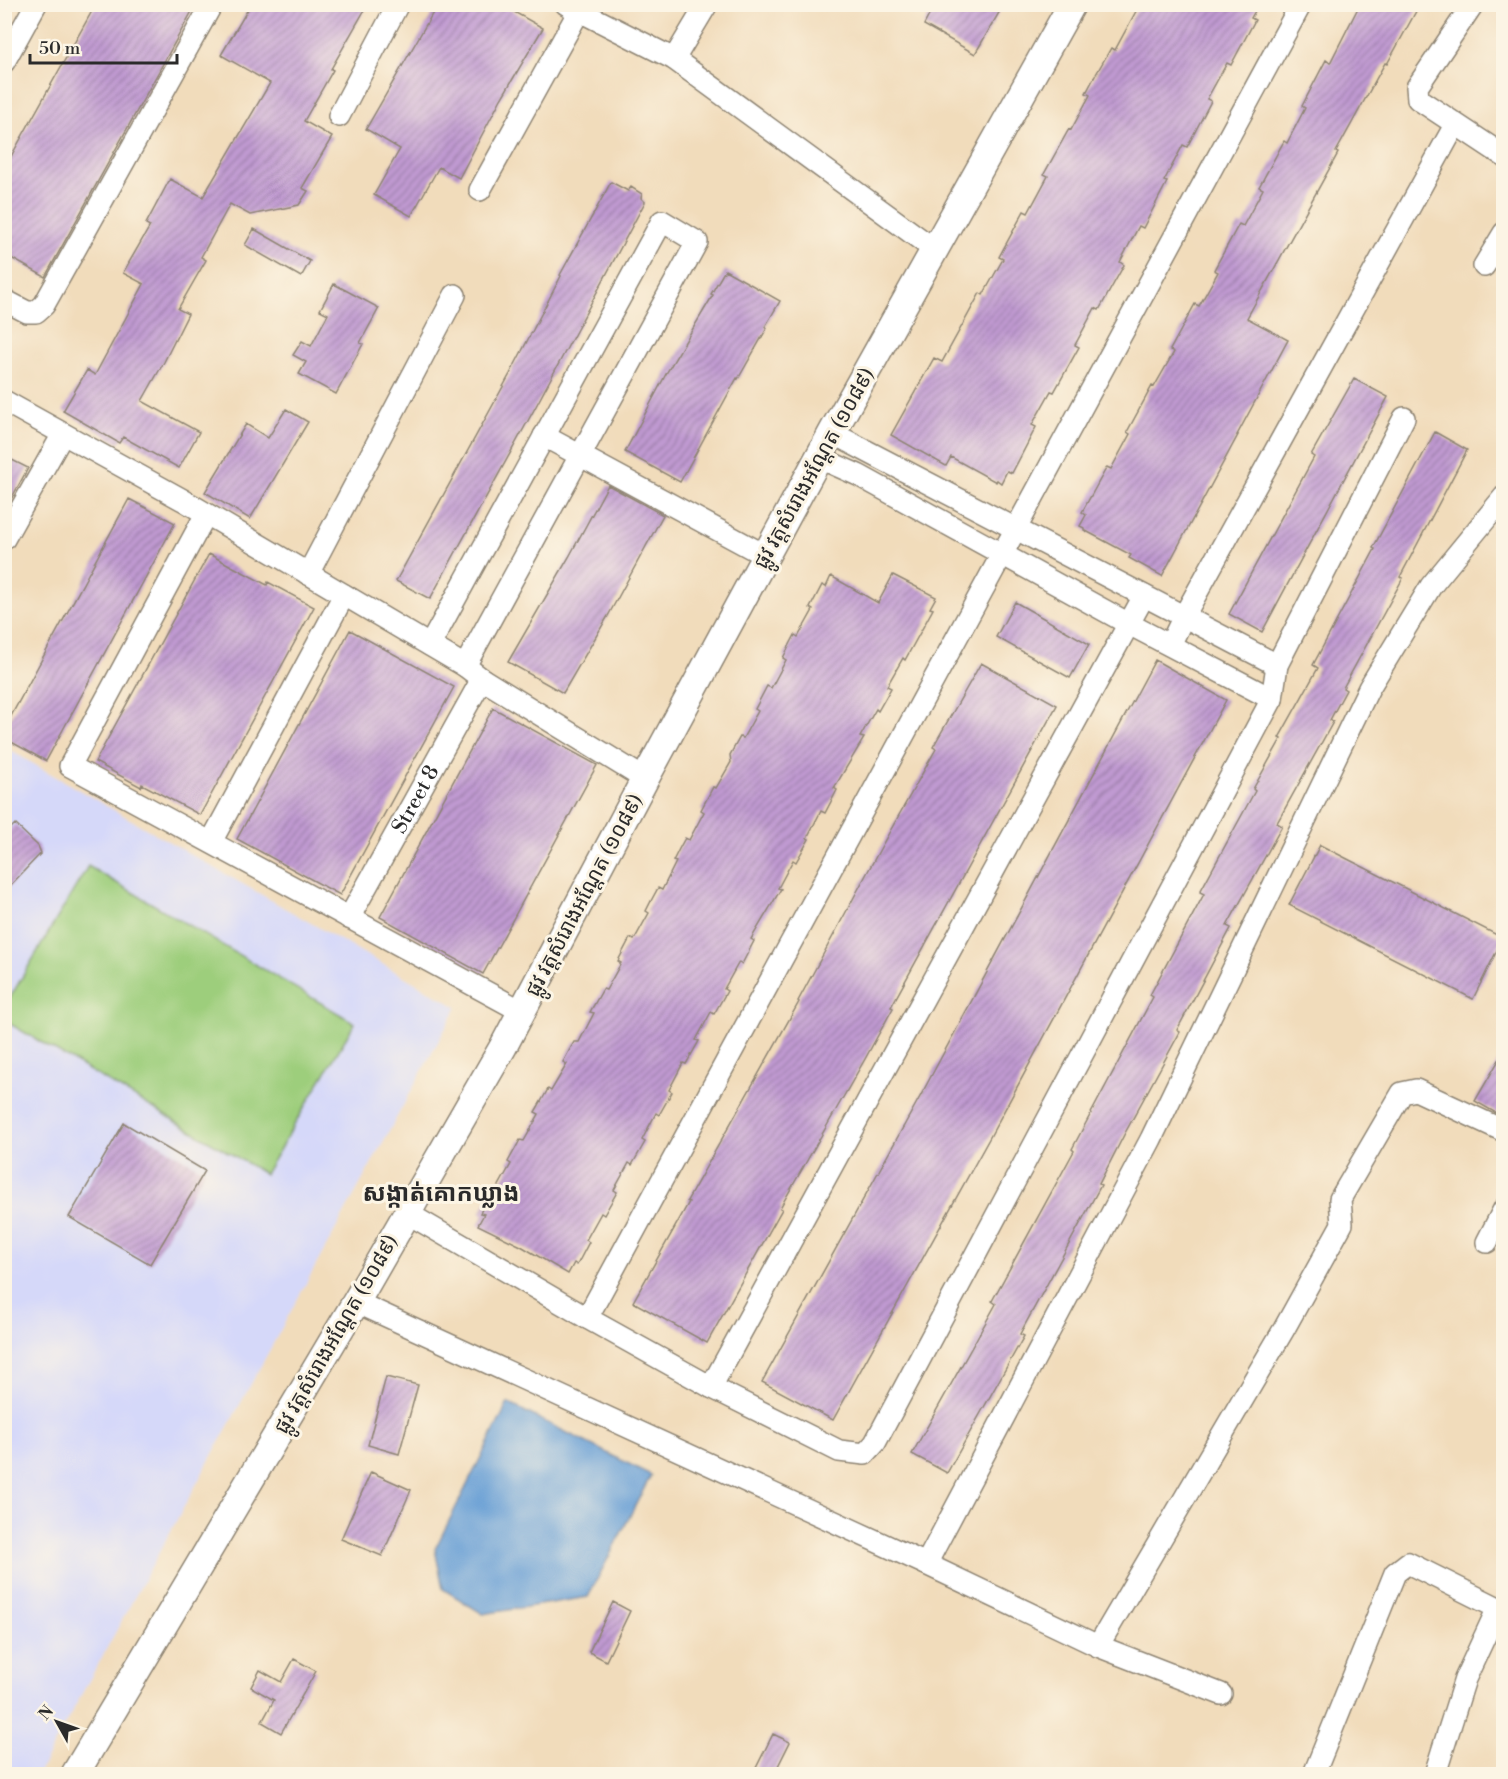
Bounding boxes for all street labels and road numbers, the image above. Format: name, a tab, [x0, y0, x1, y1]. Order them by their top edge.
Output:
street label: ផ្លូវ វត្តសំរោងអណ្ដែត (១០៨៩)	[749, 363, 886, 576]
street label: Street 8	[387, 761, 445, 838]
street label: ផ្លូវ វត្តសំរោងអណ្ដែត (១០៨៩)	[520, 790, 654, 1004]
street label: ផ្លូវ វត្តសំរោងអណ្ដែត (១០៨៩)	[269, 1230, 409, 1441]

